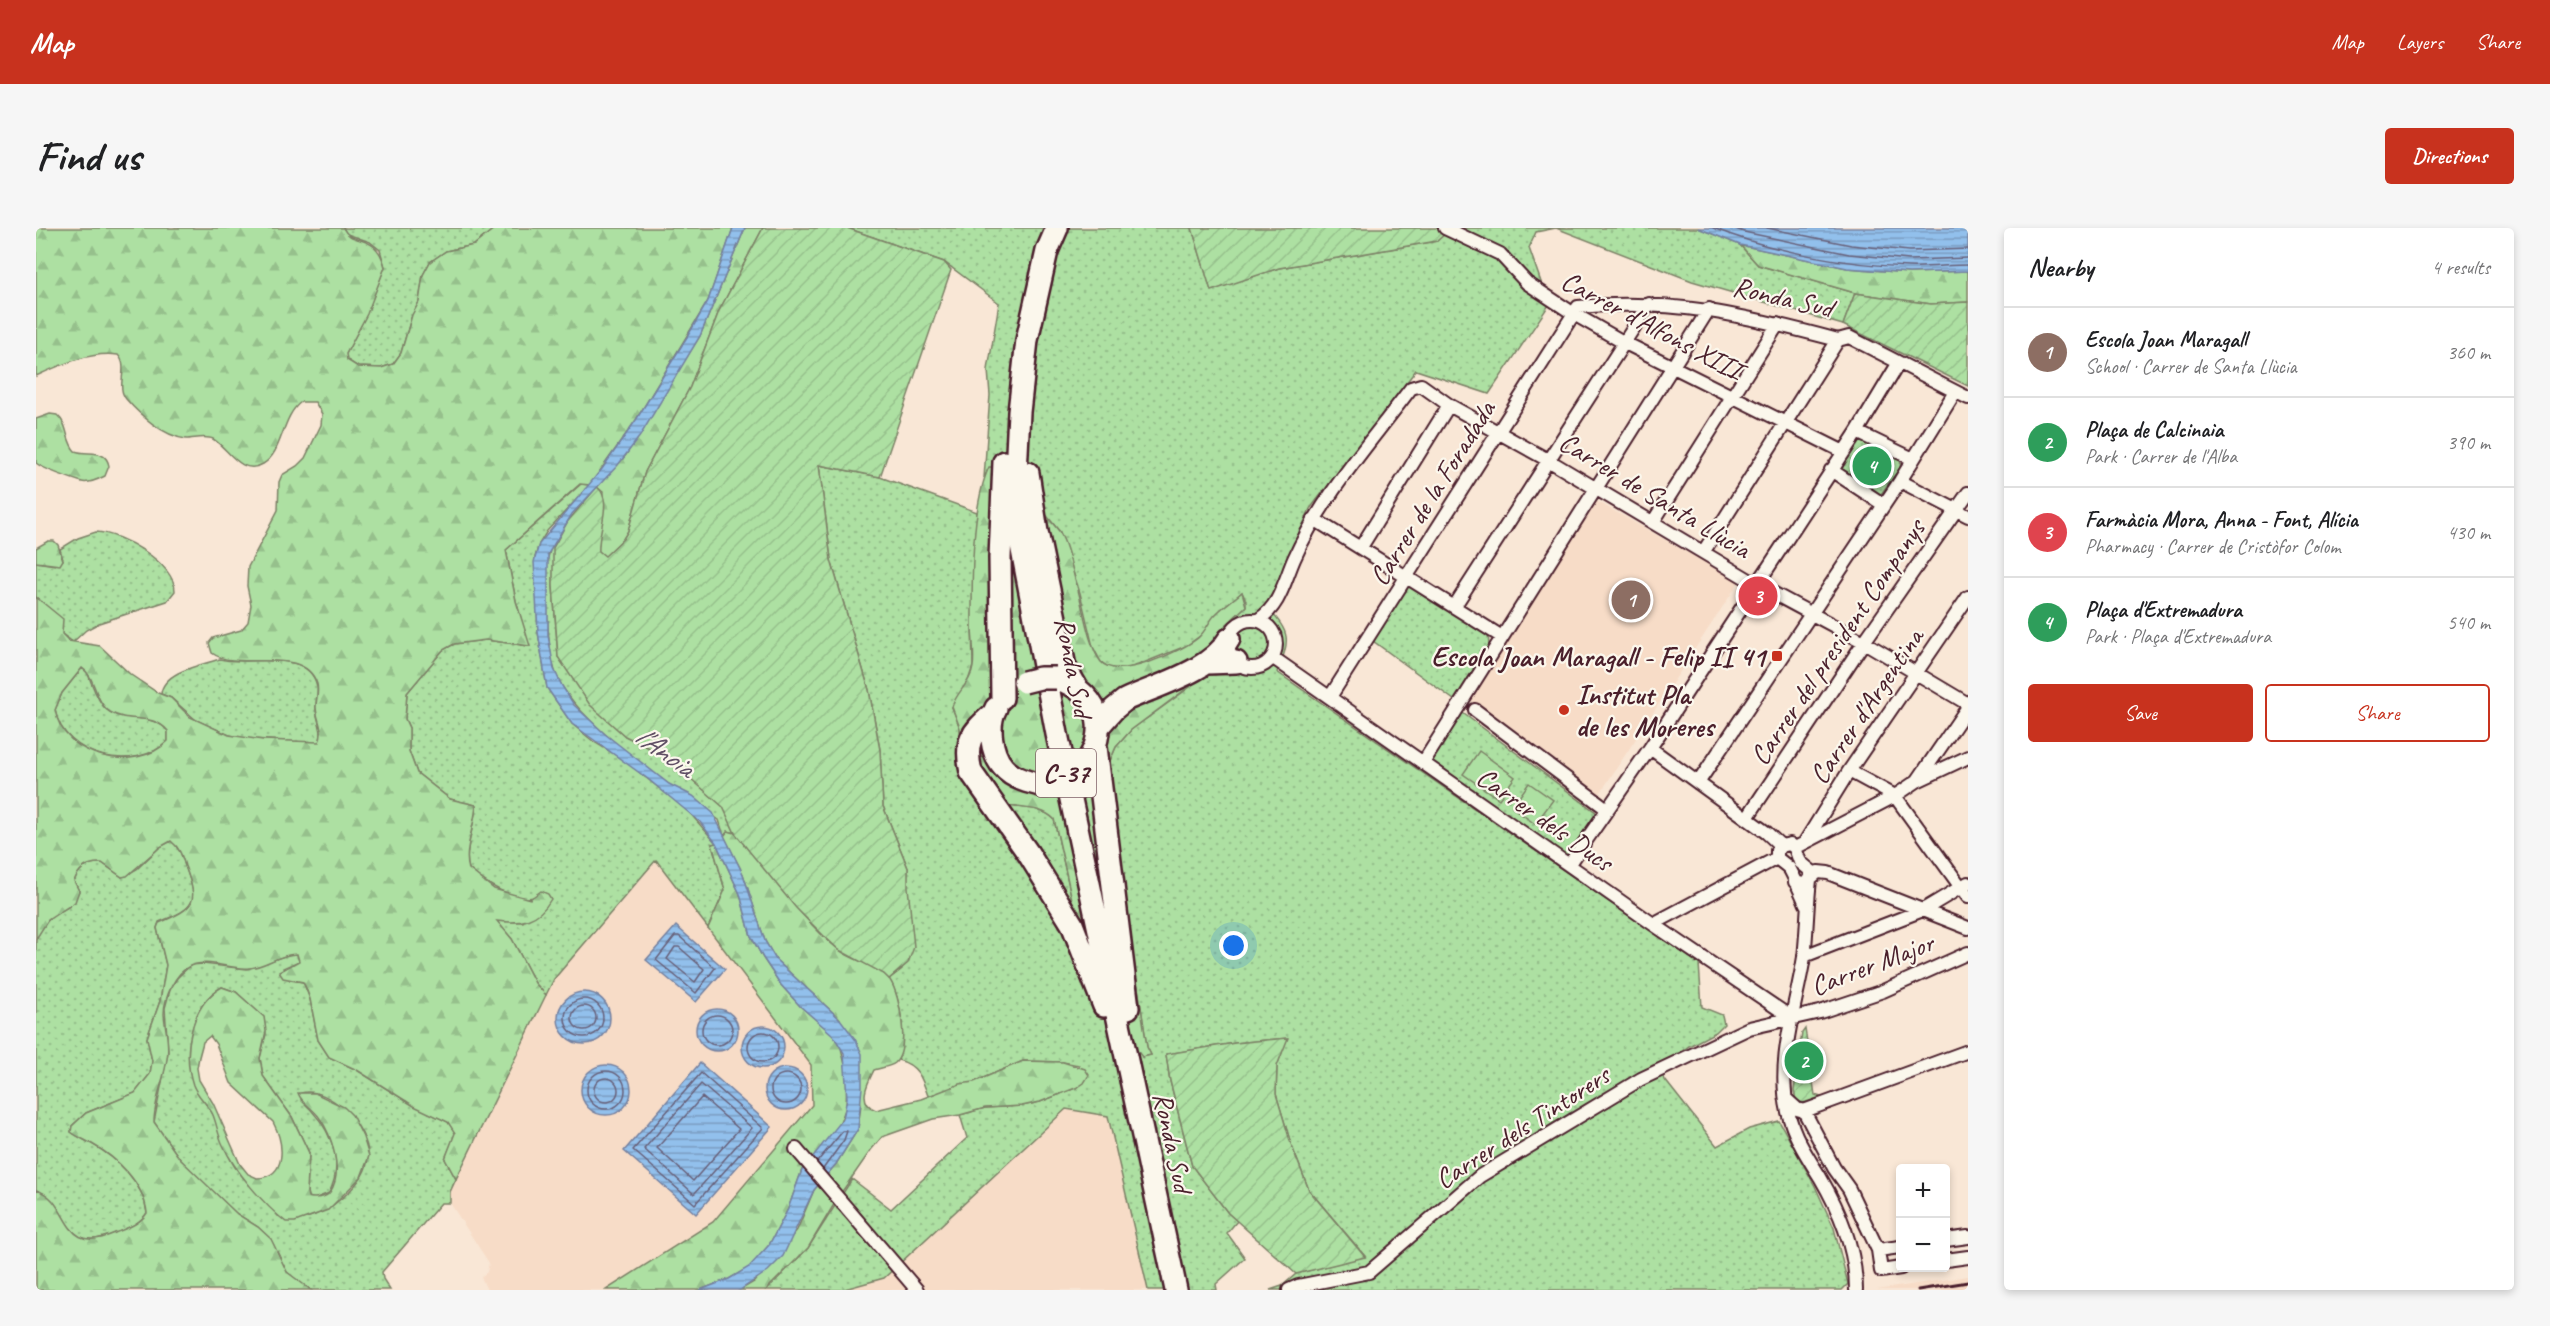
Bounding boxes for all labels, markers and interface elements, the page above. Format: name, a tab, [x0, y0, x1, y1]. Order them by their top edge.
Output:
text: Map	[30, 25, 73, 60]
text: Map	[2331, 29, 2364, 55]
text: Layers	[2397, 29, 2443, 55]
text: Share	[2476, 29, 2520, 55]
button: Directions	[2385, 128, 2514, 184]
text: Find us	[36, 130, 141, 183]
text: Nearby	[2028, 251, 2093, 284]
text: 4 results	[2431, 255, 2490, 280]
street label: Carrer d'Alfons XIII	[1555, 263, 1754, 390]
street label: Ronda Sud	[1730, 269, 1840, 326]
text: Escola Joan Maragall	[2085, 326, 2247, 354]
text: 1	[2043, 340, 2052, 365]
text: 360 m	[2447, 340, 2490, 365]
text: School · Carrer de Santa Llùcia	[2085, 354, 2297, 379]
street label: Carrer de la Foradada	[1361, 393, 1504, 592]
text: Plaça de Calcinaia	[2085, 416, 2223, 444]
street label: Carrer de Santa Llùcia	[1553, 424, 1759, 567]
text: 2	[2043, 430, 2052, 455]
text: 390 m	[2447, 430, 2490, 455]
pin: 4	[1852, 444, 1892, 488]
text: Park · Carrer de l'Alba	[2085, 444, 2237, 469]
text: Farmàcia Mora, Anna - Font, Alícia	[2085, 506, 2358, 534]
street label: Carrer del president Companys	[1742, 510, 1934, 771]
text: 3	[2043, 520, 2052, 545]
text: 430 m	[2447, 520, 2490, 545]
text: Pharmacy · Carrer de Cristòfor Colom	[2085, 534, 2341, 559]
pin: 3	[1738, 574, 1778, 619]
pin: 1	[1612, 578, 1650, 622]
text: Plaça d'Extremadura	[2085, 596, 2242, 624]
text: 4	[2043, 610, 2052, 635]
text: 540 m	[2447, 610, 2490, 635]
street label: Ronda Sud	[1047, 614, 1102, 724]
street label: Carrer d'Argentina	[1801, 620, 1932, 790]
text: Park · Plaça d'Extremadura	[2085, 624, 2271, 649]
place label: Escola Joan Maragall - Felip II 41	[1431, 639, 1768, 674]
marker: Escola Joan Maragall - Felip II 41	[1770, 649, 1784, 663]
place label: Institut Pla de les Moreres	[1576, 677, 1717, 744]
button: Save	[2028, 684, 2253, 742]
button: Share	[2265, 684, 2490, 742]
marker: Institut Pla de les Moreres	[1557, 703, 1571, 717]
water label: l'Anoia	[627, 716, 706, 788]
road number: C-37	[1036, 749, 1096, 797]
street label: Carrer dels Ducs	[1470, 759, 1622, 880]
street label: Carrer Major	[1806, 924, 1940, 1003]
your location	[1219, 931, 1248, 960]
pin: 2	[1784, 1038, 1824, 1084]
street label: Carrer dels Tintorers	[1428, 1056, 1618, 1197]
street label: Ronda Sud	[1145, 1089, 1201, 1199]
map controls	[1896, 1164, 1950, 1272]
button: +	[1896, 1164, 1950, 1218]
button: −	[1896, 1218, 1950, 1272]

